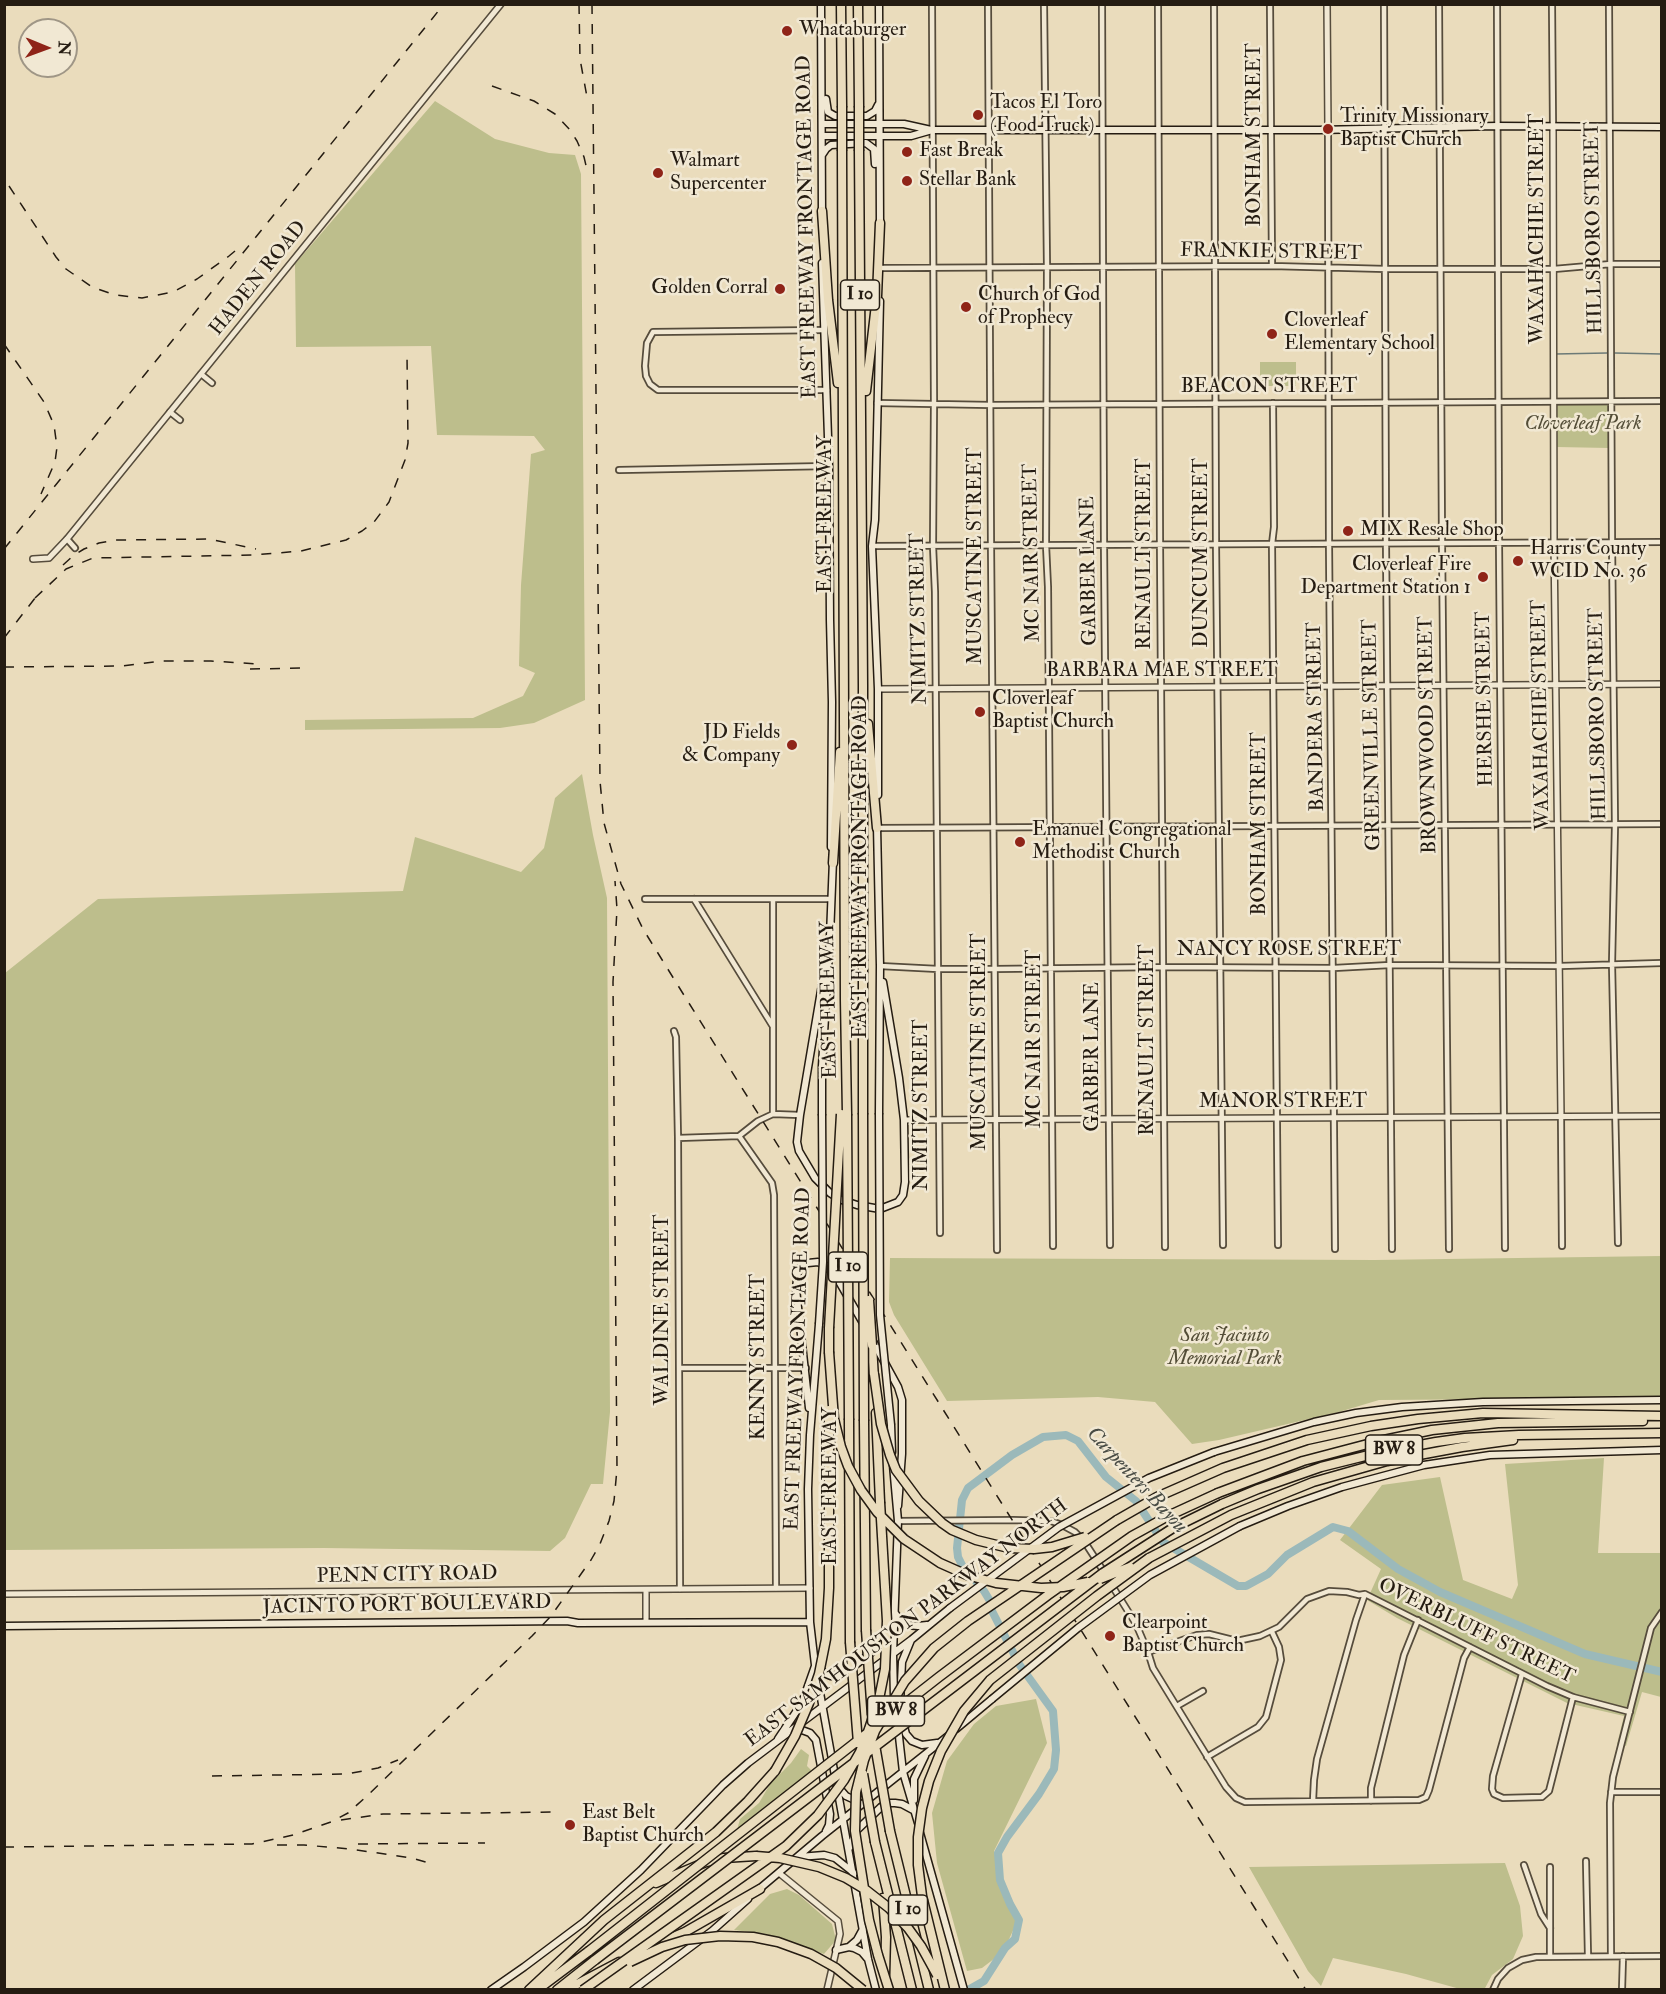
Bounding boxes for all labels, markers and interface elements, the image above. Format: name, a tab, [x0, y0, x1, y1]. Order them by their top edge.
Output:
north arrow	[18, 18, 78, 78]
place label: Whataburger	[799, 19, 906, 43]
marker: Whataburger	[780, 24, 794, 38]
text: N	[54, 41, 74, 56]
street label: BONHAM STREET	[1244, 43, 1268, 227]
street label: EAST FREEWAY FRONTAGE ROAD	[793, 55, 823, 399]
place label: Tacos El Toro (Food Truck)	[990, 92, 1102, 139]
place label: Trinity Missionary Baptist Church	[1340, 106, 1488, 153]
marker: Tacos El Toro (Food Truck)	[971, 108, 985, 122]
street label: WAXAHACHIE STREET	[1527, 114, 1551, 344]
marker: Trinity Missionary Baptist Church	[1321, 122, 1335, 136]
street label: HILLSBORO STREET	[1581, 122, 1609, 334]
place label: Fast Break	[919, 140, 1003, 164]
marker: Fast Break	[900, 145, 914, 159]
place label: Walmart Supercenter	[670, 150, 766, 197]
marker: Walmart Supercenter	[651, 166, 665, 180]
place label: Stellar Bank	[919, 169, 1016, 193]
marker: Stellar Bank	[900, 174, 914, 188]
street label: HADEN ROAD	[205, 217, 313, 341]
street label: FRANKIE STREET	[1180, 239, 1362, 267]
place label: Golden Corral	[651, 277, 768, 301]
road number: I 10	[840, 280, 880, 310]
marker: Golden Corral	[773, 282, 787, 296]
place label: Church of God of Prophecy	[978, 284, 1100, 331]
marker: Church of God of Prophecy	[959, 300, 973, 314]
place label: Cloverleaf Elementary School	[1284, 310, 1435, 357]
marker: Cloverleaf Elementary School	[1265, 327, 1279, 341]
street label: BEACON STREET	[1181, 376, 1357, 400]
park label: Cloverleaf Park	[1525, 413, 1641, 437]
street label: EAST FREEWAY	[815, 435, 839, 593]
street label: MUSCATINE STREET	[965, 447, 989, 665]
street label: RENAULT STREET	[1134, 458, 1158, 650]
street label: DUNCUM STREET	[1191, 458, 1215, 648]
street label: MC NAIR STREET	[1019, 463, 1047, 643]
street label: GARBER LANE	[1077, 496, 1103, 646]
place label: MIX Resale Shop	[1360, 519, 1504, 543]
marker: MIX Resale Shop	[1341, 524, 1355, 538]
street label: NIMITZ STREET	[907, 533, 933, 705]
place label: Harris County WCID No. 36	[1530, 538, 1646, 585]
place label: Cloverleaf Fire Department Station 1	[1301, 554, 1471, 601]
marker: Harris County WCID No. 36	[1511, 554, 1525, 568]
marker: Cloverleaf Fire Department Station 1	[1476, 570, 1490, 584]
street label: WAXAHACHIE STREET	[1528, 599, 1556, 831]
street label: HILLSBORO STREET	[1585, 608, 1613, 820]
street label: HERSHE STREET	[1472, 611, 1500, 787]
street label: BROWNWOOD STREET	[1415, 616, 1443, 854]
street label: GREENVILLE STREET	[1359, 619, 1387, 851]
street label: BANDERA STREET	[1303, 622, 1331, 812]
street label: BARBARA MAE STREET	[1046, 660, 1278, 684]
place label: Cloverleaf Baptist Church	[992, 688, 1114, 735]
street label: EAST FREEWAY FRONTAGE ROAD	[850, 695, 874, 1039]
marker: Cloverleaf Baptist Church	[973, 705, 987, 719]
place label: JD Fields & Company	[682, 722, 780, 769]
street label: BONHAM STREET	[1249, 732, 1273, 916]
marker: JD Fields & Company	[785, 738, 799, 752]
place label: Emanuel Congregational Methodist Church	[1032, 819, 1232, 866]
marker: Emanuel Congregational Methodist Church	[1013, 835, 1027, 849]
street label: EAST FREEWAY	[817, 921, 843, 1079]
street label: MUSCATINE STREET	[969, 933, 993, 1151]
street label: NANCY ROSE STREET	[1177, 939, 1401, 963]
street label: RENAULT STREET	[1137, 944, 1161, 1136]
street label: MC NAIR STREET	[1024, 950, 1048, 1128]
street label: GARBER LANE	[1082, 982, 1106, 1132]
street label: NIMITZ STREET	[911, 1019, 935, 1191]
street label: MANOR STREET	[1199, 1091, 1367, 1115]
street label: EAST FREEWAY FRONTAGE ROAD	[781, 1187, 817, 1531]
street label: WALDINE STREET	[652, 1214, 676, 1406]
road number: I 10	[828, 1252, 868, 1282]
street label: KENNY STREET	[748, 1274, 772, 1440]
park label: San Jacinto Memorial Park	[1168, 1325, 1282, 1372]
street label: EAST FREEWAY	[820, 1407, 844, 1565]
water label: Carpenters Bayou	[1080, 1422, 1192, 1540]
road number: BW 8	[1366, 1435, 1422, 1465]
street label: EAST SAM HOUSTON PARKWAY NORTH	[741, 1495, 1073, 1753]
street label: PENN CITY ROAD	[316, 1562, 498, 1590]
street label: OVERBLUFF STREET	[1374, 1574, 1578, 1690]
street label: JACINTO PORT BOULEVARD	[263, 1591, 551, 1621]
place label: Clearpoint Baptist Church	[1122, 1612, 1244, 1659]
marker: Clearpoint Baptist Church	[1103, 1629, 1117, 1643]
road number: BW 8	[868, 1696, 924, 1726]
place label: East Belt Baptist Church	[582, 1802, 704, 1849]
marker: East Belt Baptist Church	[563, 1818, 577, 1832]
road number: I 10	[888, 1895, 928, 1925]

